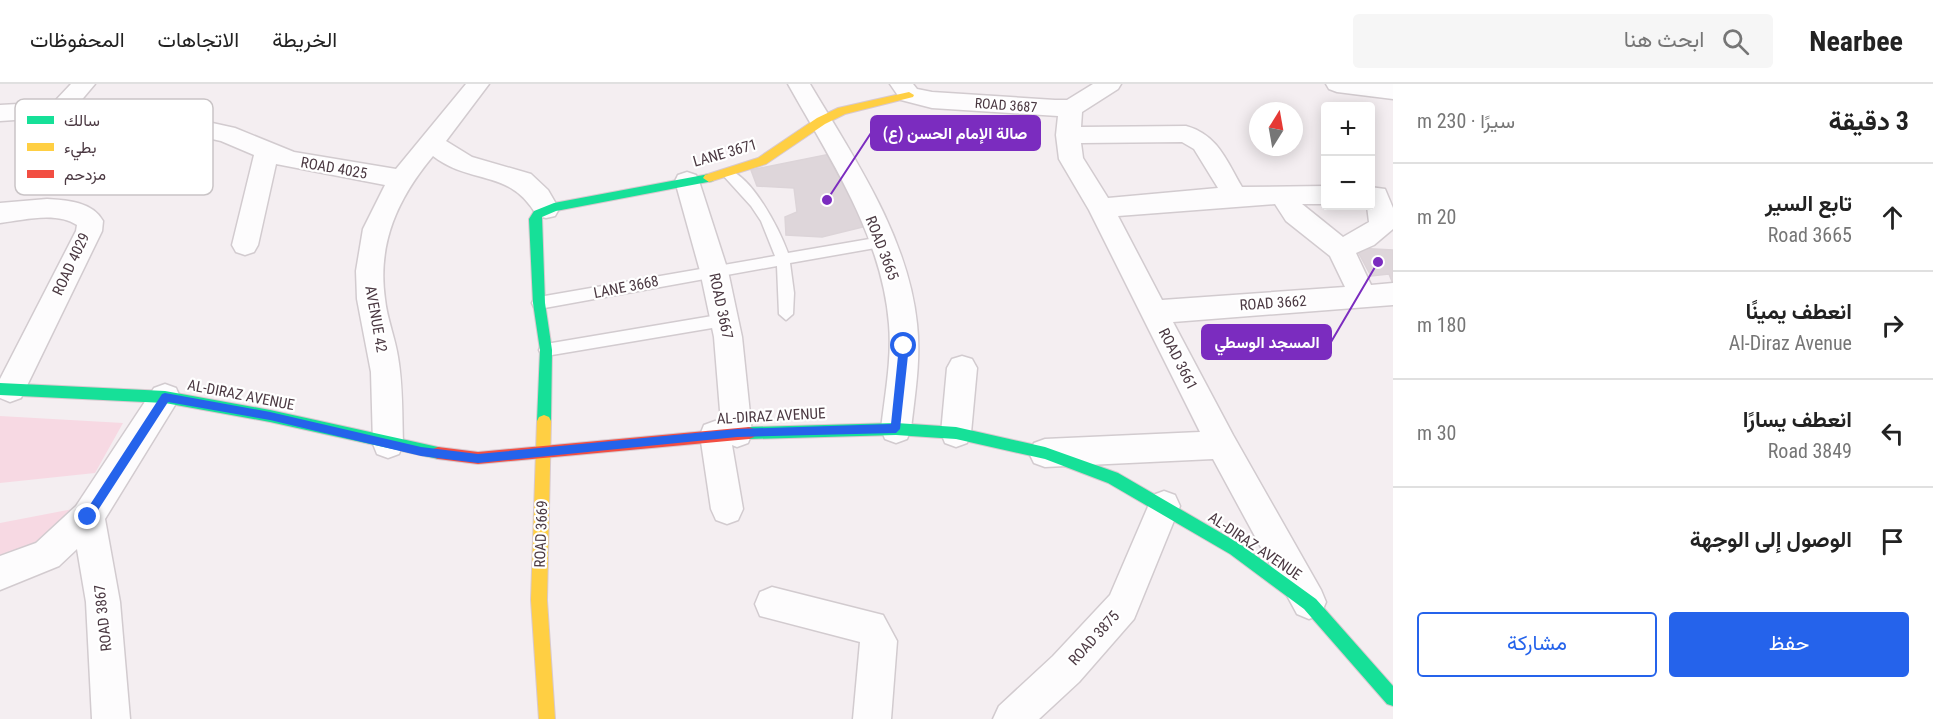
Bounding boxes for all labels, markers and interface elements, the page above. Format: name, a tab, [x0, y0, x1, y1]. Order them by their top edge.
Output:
search box	[1353, 14, 1773, 68]
icon: search	[1719, 25, 1752, 58]
text: Nearbee	[1809, 25, 1903, 58]
text: ابحث هنا	[1624, 27, 1704, 52]
text: المحفوظات	[30, 28, 125, 52]
text: الاتجاهات	[158, 28, 239, 52]
text: الخريطة	[272, 28, 337, 52]
street label: ROAD 3687	[974, 95, 1038, 115]
legend	[15, 99, 213, 195]
north arrow	[1249, 102, 1303, 156]
map controls	[1321, 102, 1375, 210]
button: +	[1321, 102, 1375, 156]
text: 3 دقيقة	[1829, 106, 1909, 136]
text: سيرًا · 230 m	[1417, 109, 1515, 133]
text: سالك	[64, 111, 100, 130]
callout: صالة الإمام الحسن (ع)	[871, 116, 1040, 150]
text: صالة الإمام الحسن (ع)	[883, 124, 1027, 144]
street label: LANE 3671	[691, 135, 759, 171]
text: بطيء	[64, 138, 96, 161]
street label: ROAD 4025	[299, 153, 369, 183]
button: −	[1321, 156, 1375, 210]
text: مزدحم	[64, 165, 106, 185]
text: تابع السير	[1765, 191, 1852, 216]
icon: ahead	[1876, 201, 1909, 234]
text: 20 m	[1417, 205, 1456, 229]
street label: ROAD 3665	[862, 213, 902, 283]
text: Road 3665	[1768, 223, 1852, 247]
street label: ROAD 4029	[49, 230, 93, 298]
street label: ROAD 3667	[705, 271, 737, 341]
street label: LANE 3668	[592, 272, 660, 302]
street label: AVENUE 42	[361, 284, 391, 354]
street label: ROAD 3662	[1239, 292, 1307, 314]
text: انعطف يمينًا	[1746, 299, 1852, 324]
icon: right	[1876, 309, 1909, 342]
text: 180 m	[1417, 313, 1466, 337]
street label: ROAD 3661	[1155, 325, 1201, 393]
callout: المسجد الوسطي	[1202, 325, 1331, 359]
text: Al-Diraz Avenue	[1729, 331, 1852, 355]
route start	[890, 332, 916, 358]
text: المسجد الوسطي	[1214, 333, 1320, 356]
street label: AL-DIRAZ AVENUE	[186, 376, 296, 414]
street label: AL-DIRAZ AVENUE	[716, 404, 826, 428]
text: انعطف يسارًا	[1743, 407, 1852, 432]
icon: left	[1876, 417, 1909, 450]
text: 30 m	[1417, 421, 1456, 445]
text: Road 3849	[1768, 439, 1852, 463]
street label: ROAD 3669	[531, 500, 551, 568]
route end	[74, 503, 100, 529]
street label: AL-DIRAZ AVENUE	[1205, 508, 1305, 584]
icon: arrive	[1876, 525, 1909, 558]
text: الوصول إلى الوجهة	[1690, 527, 1852, 552]
street label: ROAD 3867	[91, 584, 115, 652]
street label: ROAD 3875	[1065, 607, 1123, 669]
button: مشاركة	[1417, 612, 1657, 677]
button: حفظ	[1669, 612, 1909, 677]

